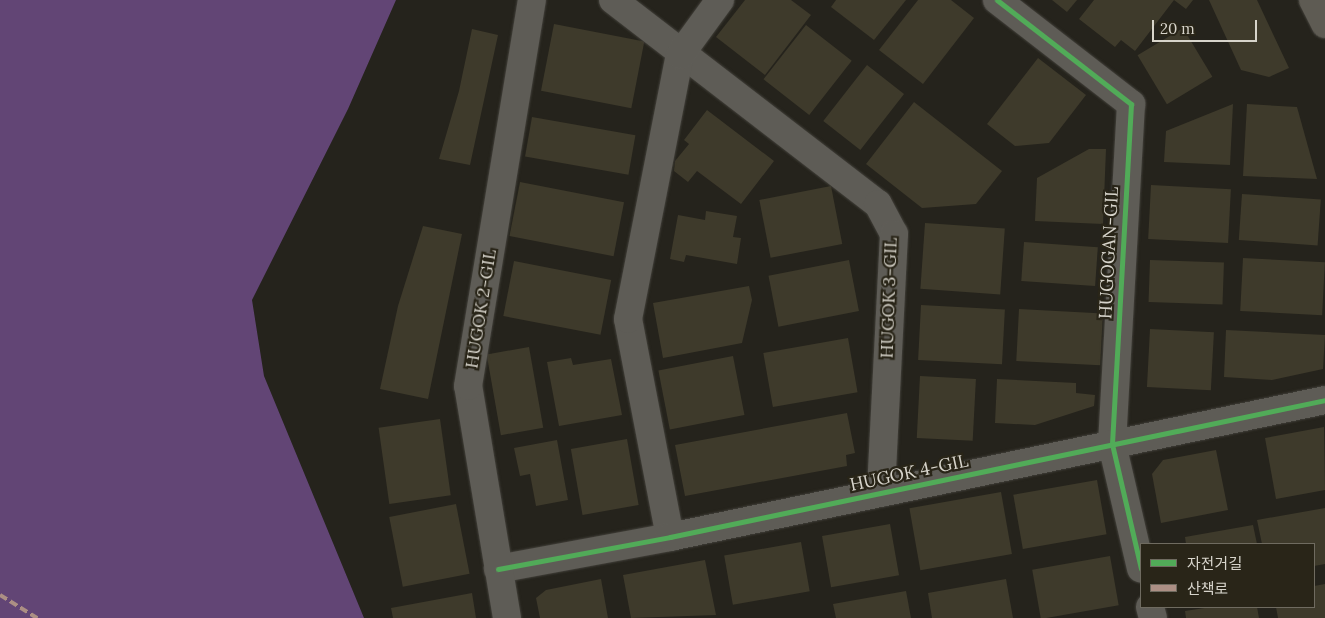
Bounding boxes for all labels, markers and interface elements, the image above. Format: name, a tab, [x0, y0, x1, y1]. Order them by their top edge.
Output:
scale bar	[1155, 10, 1260, 42]
text: 20 m	[1160, 19, 1195, 38]
street label: HUGOGAN-GIL	[1095, 186, 1123, 320]
street label: HUGOK 3-GIL	[876, 237, 902, 359]
street label: HUGOK 2-GIL	[461, 248, 501, 370]
street label: HUGOK 4-GIL	[848, 450, 970, 496]
legend	[1140, 543, 1315, 608]
text: 자전거길	[1187, 554, 1242, 573]
text: 산책로	[1187, 579, 1228, 598]

